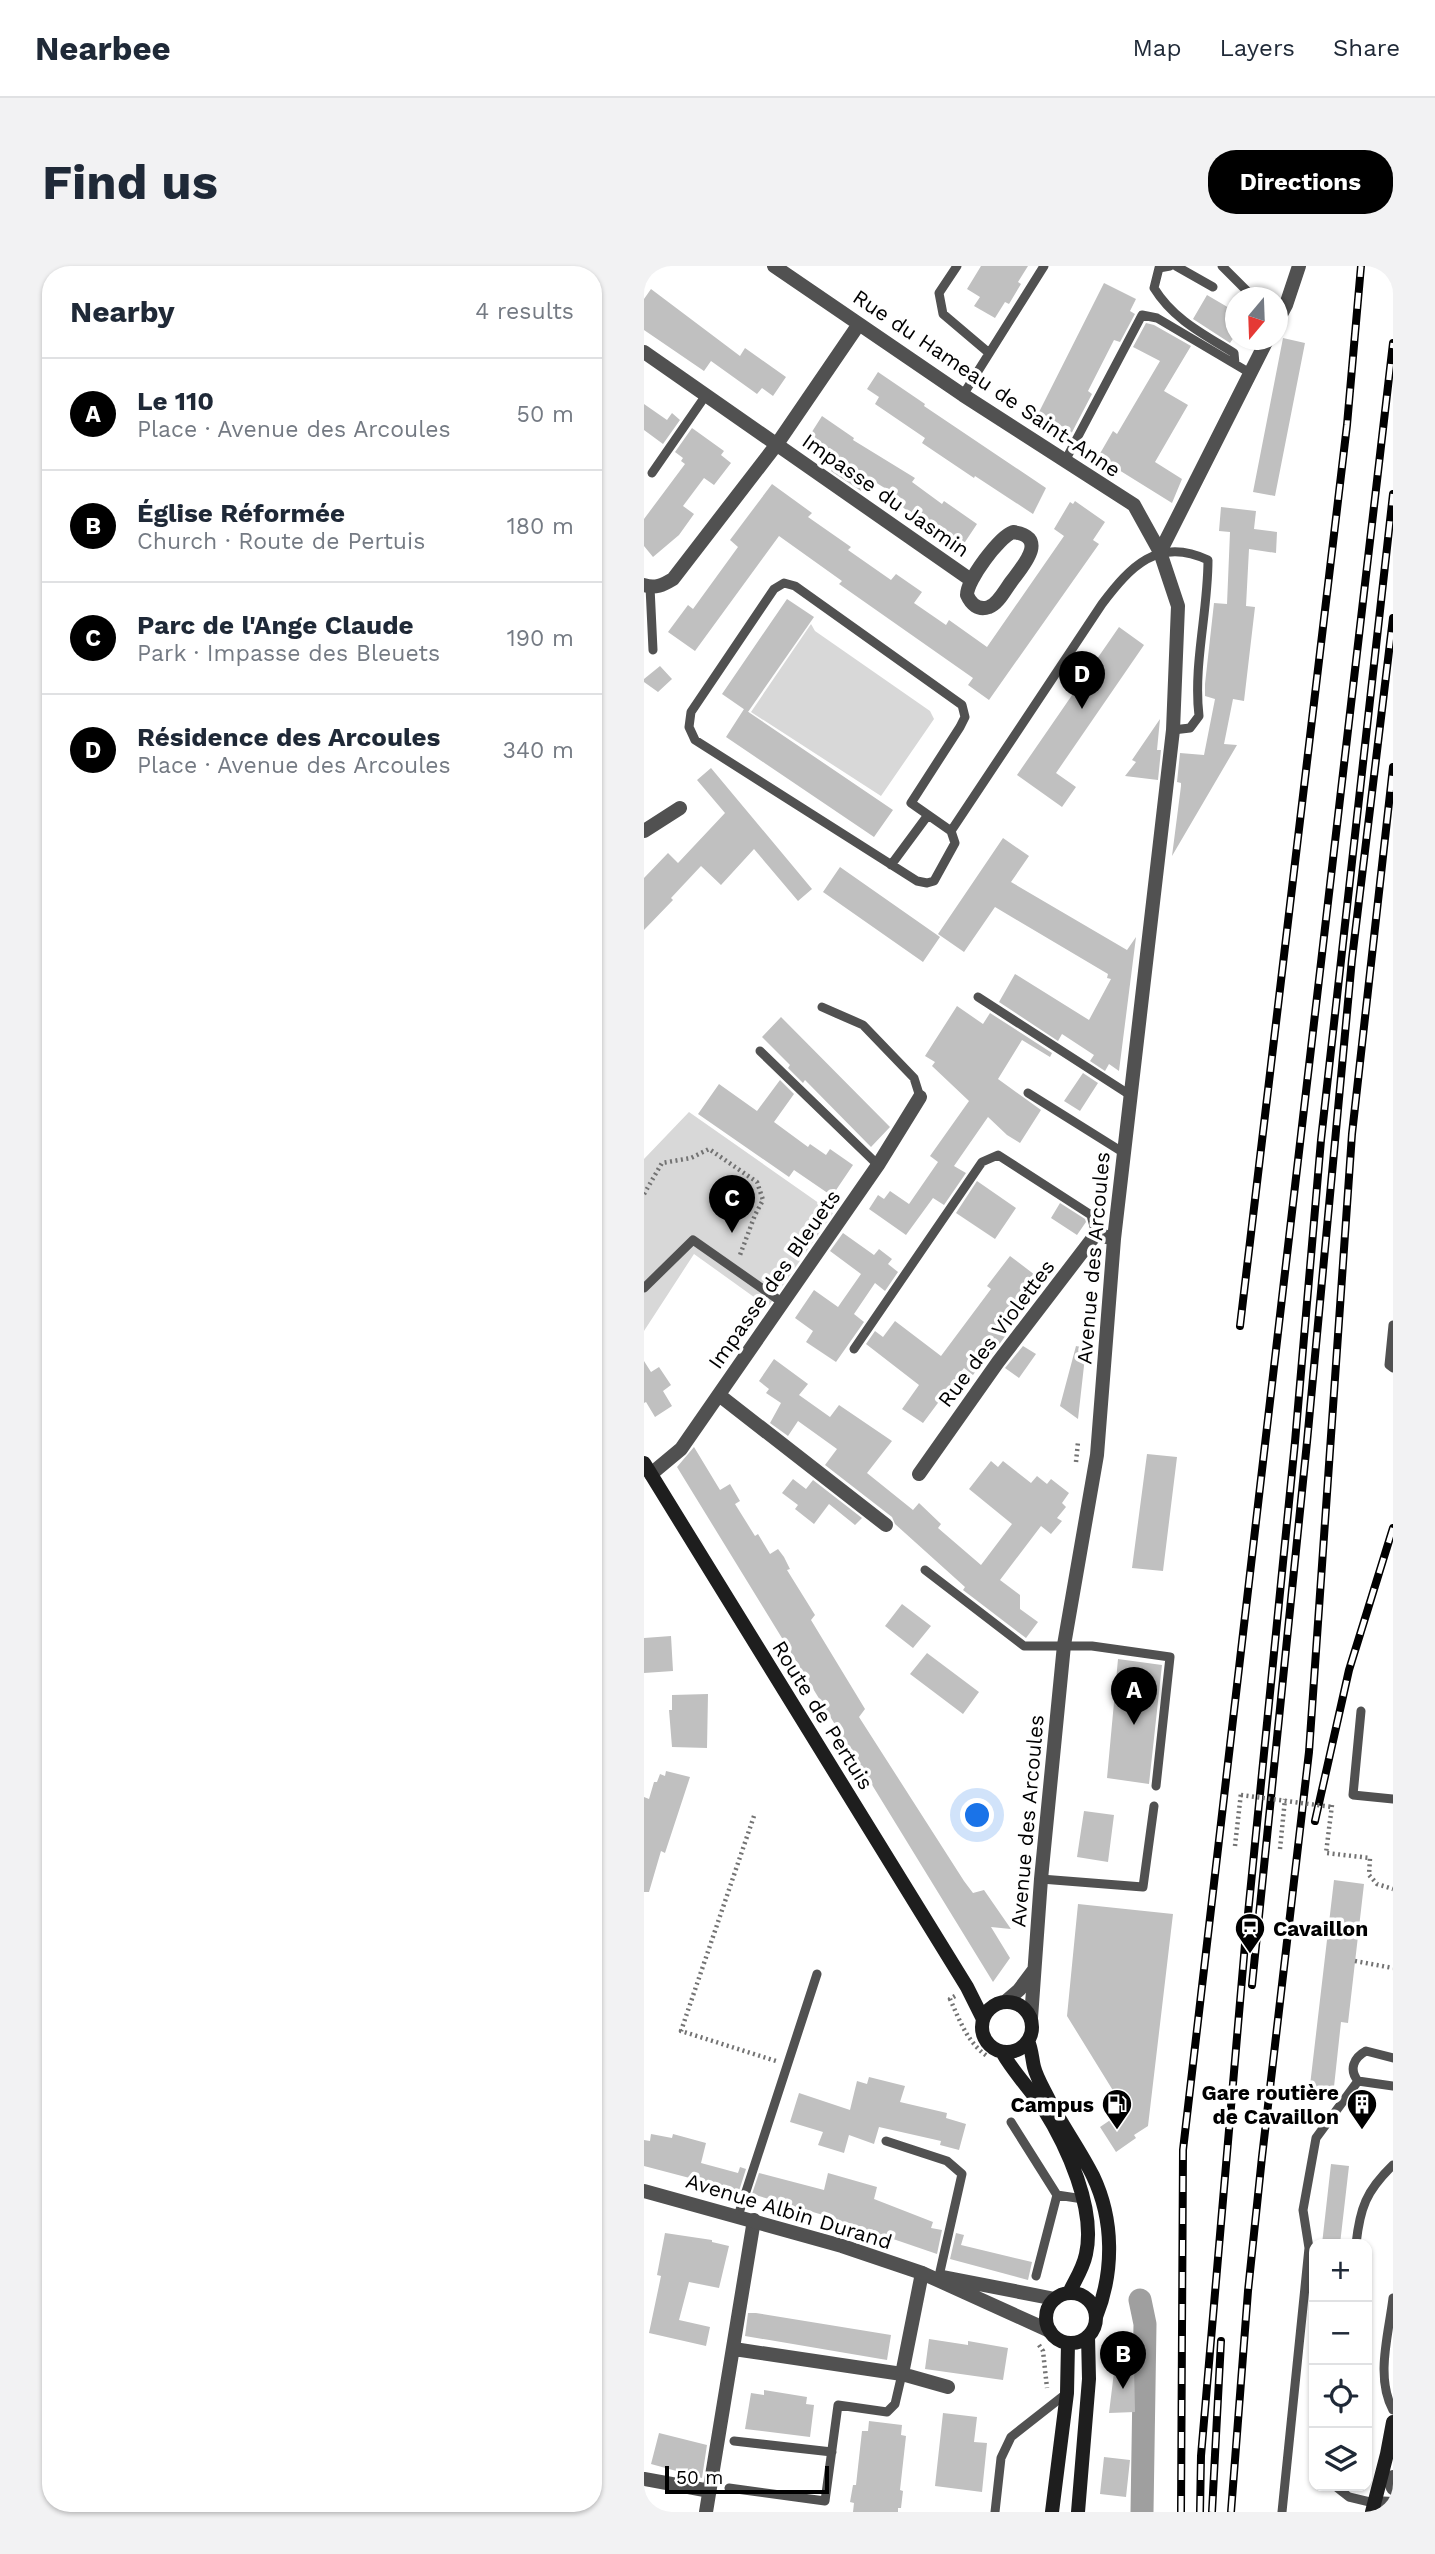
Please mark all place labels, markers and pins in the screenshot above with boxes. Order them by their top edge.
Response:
pin: D [1059,651,1105,709]
pin: C [709,1175,755,1233]
pin: A [1111,1667,1157,1725]
station icon: Cavaillon [1233,1911,1267,1955]
place label: Cavaillon [1273,1916,1368,1941]
place label: Gare routière de Cavaillon [1202,2080,1339,2129]
fuel station icon: Campus [1100,2087,1134,2131]
building icon: Gare routière de Cavaillon [1345,2087,1379,2131]
place label: Campus [1010,2092,1094,2117]
pin: B [1100,2331,1146,2389]

